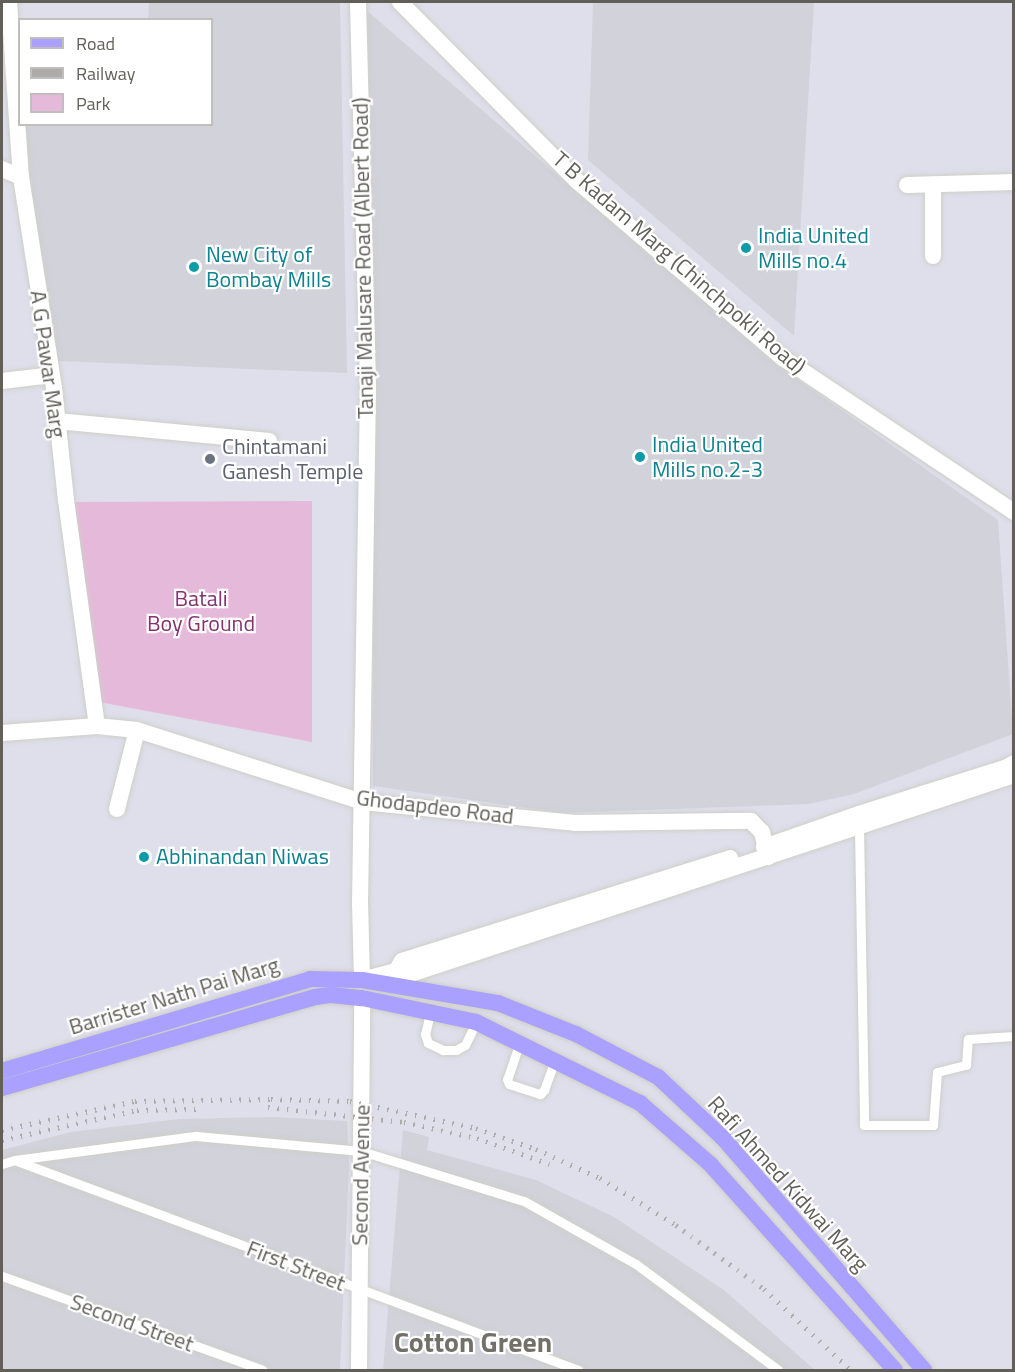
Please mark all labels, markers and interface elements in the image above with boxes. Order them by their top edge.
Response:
legend [18,18,213,126]
text: Road [76,30,115,57]
text: Railway [76,60,135,87]
text: Park [76,90,110,117]
street label: Tanaji Malusare Road (Albert Road) [347,97,379,419]
street label: T B Kadam Marg (Chinchpokli Road) [547,146,811,380]
place label: India United Mills no.4 [758,222,869,274]
place label: New City of Bombay Mills [206,241,331,292]
marker: India United Mills no.4 [739,241,753,255]
marker: New City of Bombay Mills [187,260,201,274]
street label: A G Pawar Marg [25,289,71,439]
place label: India United Mills no.2-3 [652,431,763,482]
place label: Chintamani Ganesh Temple [222,433,363,484]
marker: India United Mills no.2-3 [633,450,647,464]
marker: Chintamani Ganesh Temple [203,452,217,466]
park label: Batali Boy Ground [147,585,255,636]
street label: Ghodapdeo Road [355,784,515,830]
place label: Abhinandan Niwas [156,844,329,870]
marker: Abhinandan Niwas [137,850,151,864]
street label: Barrister Nath Pai Marg [66,951,282,1041]
street label: Rafi Ahmed Kidwai Marg [702,1091,874,1277]
street label: Second Avenue [347,1104,375,1246]
street label: First Street [243,1235,349,1297]
street label: Second Street [67,1289,197,1357]
district label: Cotton Green [394,1325,552,1359]

